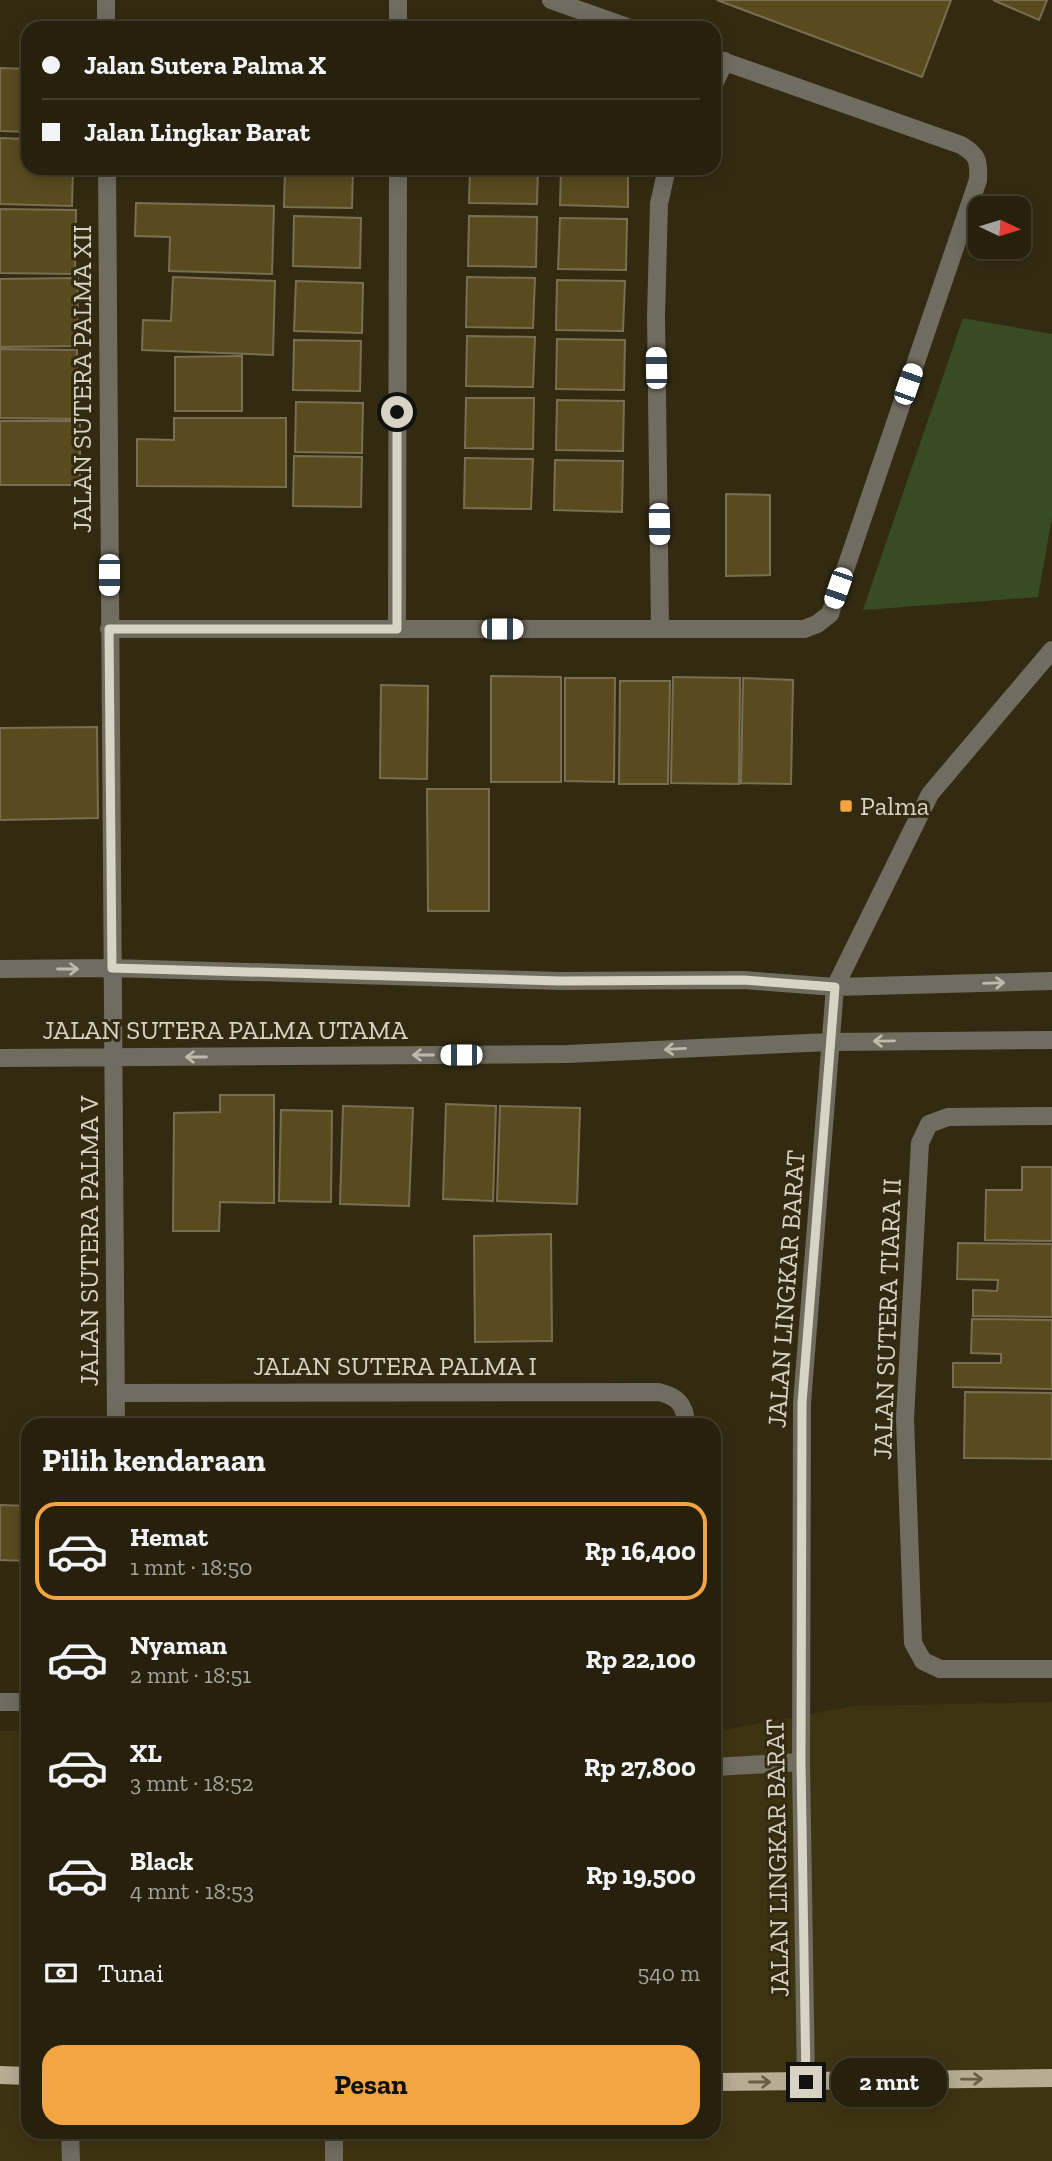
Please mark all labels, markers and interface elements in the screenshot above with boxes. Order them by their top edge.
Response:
text: Jalan Sutera Palma X [84,49,326,81]
text: Jalan Lingkar Barat [84,116,310,148]
north arrow [968,196,1031,259]
map controls [968,196,1031,259]
street label: JALAN SUTERA PALMA XII [66,225,98,533]
car [646,347,667,389]
car [892,361,925,407]
route start [381,396,413,428]
car [649,503,670,545]
car [99,554,120,596]
car [822,565,855,611]
car [482,619,524,640]
place label: Palma [860,790,930,822]
marker: Palma [838,798,854,814]
one-way arrow [56,962,79,976]
one-way arrow [982,976,1005,990]
street label: JALAN SUTERA PALMA UTAMA [42,1014,409,1046]
one-way arrow [872,1035,895,1048]
one-way arrow [664,1043,687,1056]
car [441,1045,483,1066]
one-way arrow [412,1048,435,1062]
one-way arrow [184,1050,207,1063]
street label: JALAN SUTERA PALMA V [73,1095,105,1387]
street label: JALAN LINGKAR BARAT [760,1149,812,1429]
street label: JALAN SUTERA TIARA II [866,1178,908,1460]
street label: JALAN SUTERA PALMA I [253,1350,537,1382]
text: Pilih kendaraan [42,1441,266,1479]
icon: car [46,1520,109,1583]
text: Hemat [130,1521,208,1553]
text: Rp 16,400 [585,1535,696,1567]
text: 1 mnt · 18:50 [130,1553,253,1581]
icon: car [46,1628,109,1691]
text: Nyaman [130,1629,227,1661]
text: Rp 22,100 [586,1643,696,1675]
text: 2 mnt · 18:51 [130,1661,251,1689]
street label: JALAN LINGKAR BARAT [759,1719,795,1997]
icon: car [46,1736,109,1799]
text: XL [130,1737,162,1769]
text: Rp 27,800 [584,1751,696,1783]
text: 3 mnt · 18:52 [130,1769,254,1797]
icon: car [46,1844,109,1907]
text: Black [130,1845,193,1877]
text: Rp 19,500 [586,1859,696,1891]
text: 4 mnt · 18:53 [130,1877,254,1905]
icon: cash [42,1954,80,1992]
text: Tunai [98,1957,163,1989]
text: 540 m [638,1959,700,1987]
button: Pesan [42,2045,700,2125]
callout: 2 mnt [830,2058,946,2106]
route end [790,2066,822,2098]
text: 2 mnt [859,2068,919,2096]
one-way arrow [961,2073,984,2086]
one-way arrow [748,2075,771,2089]

